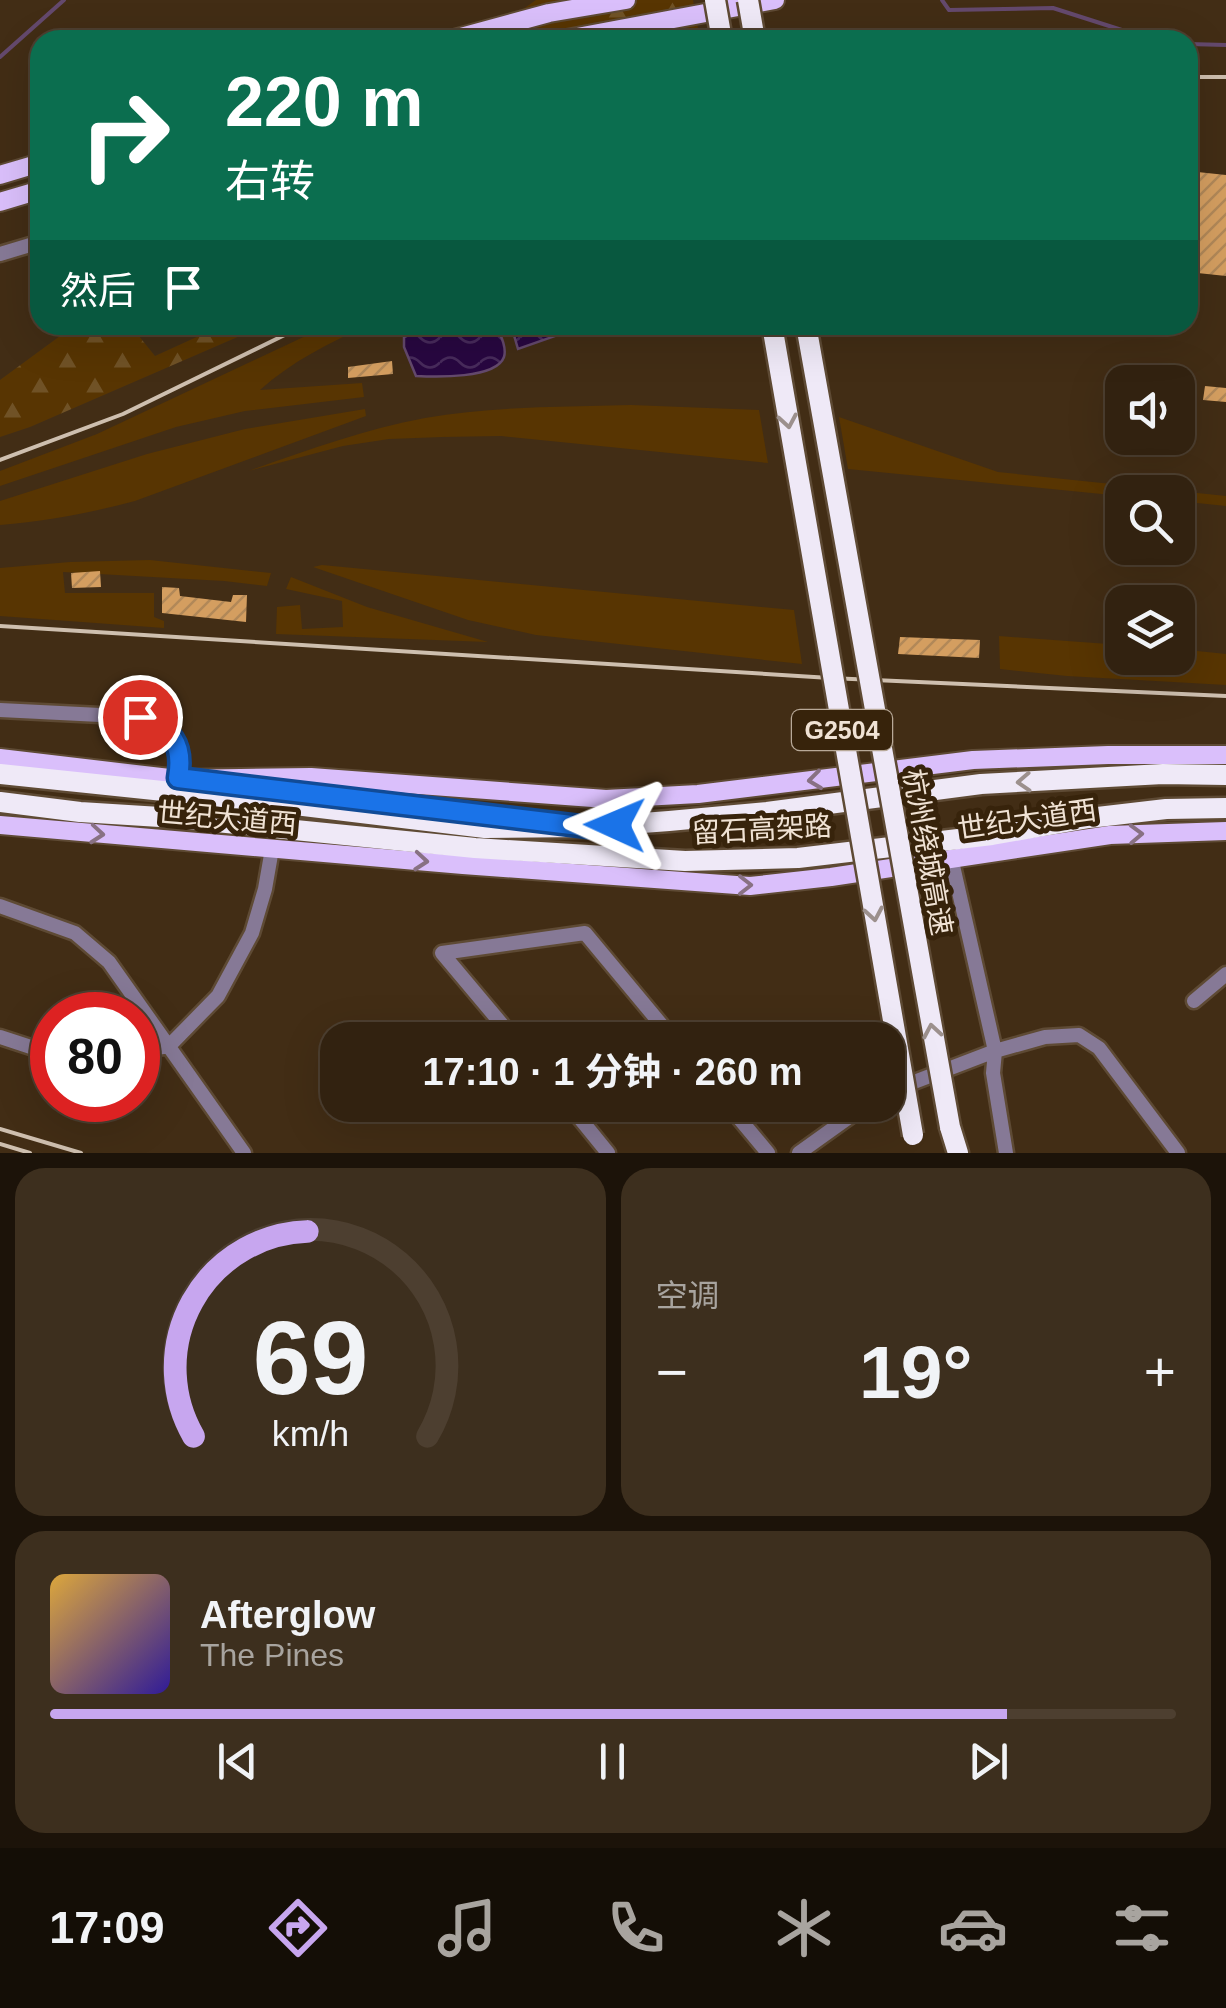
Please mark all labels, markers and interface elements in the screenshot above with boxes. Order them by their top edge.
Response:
text: 220 m [225,63,423,141]
icon: right [60,70,190,200]
text: 右转 [225,156,315,207]
icon: arrive [156,260,211,315]
text: 然后 [60,270,136,312]
map controls [1105,365,1195,675]
button: sound [1105,365,1195,455]
one-way arrow [777,413,798,429]
button: search [1105,475,1195,565]
button: layers [1105,585,1195,675]
pin [98,675,183,760]
icon: arrive [113,690,168,745]
road number: G2504 [792,710,892,750]
street label: 杭州绕城高速 [898,767,957,938]
one-way arrow [807,769,823,790]
one-way arrow [1015,771,1031,792]
position arrow [563,773,667,877]
street label: 世纪大道西 [956,794,1099,845]
street label: 世纪大道西 [156,797,298,840]
street label: 留石高架路 [691,810,833,849]
one-way arrow [89,823,105,844]
one-way arrow [1129,824,1145,845]
one-way arrow [413,850,429,872]
one-way arrow [738,874,753,896]
one-way arrow [863,905,884,922]
speed limit sign: 80 [30,992,160,1122]
one-way arrow [923,1023,944,1040]
text: 17:10 · 1 分钟 · 260 m [422,1051,803,1093]
text: 空调 [656,1278,720,1314]
text: 69 [252,1300,368,1416]
text: 19° [859,1330,972,1414]
text: − [656,1341,688,1403]
text: + [1144,1341,1176,1403]
text: km/h [272,1414,349,1454]
text: Afterglow [200,1594,375,1636]
text: The Pines [200,1637,344,1673]
icon: previous [210,1734,265,1789]
icon: pause [585,1734,640,1789]
icon: next [961,1734,1016,1789]
icon: directions [263,1893,333,1963]
icon: music [432,1893,502,1963]
icon: phone [601,1893,671,1963]
icon: climate [769,1893,839,1963]
icon: car [938,1893,1008,1963]
icon: filters [1107,1893,1177,1963]
text: 17:09 [49,1902,164,1953]

